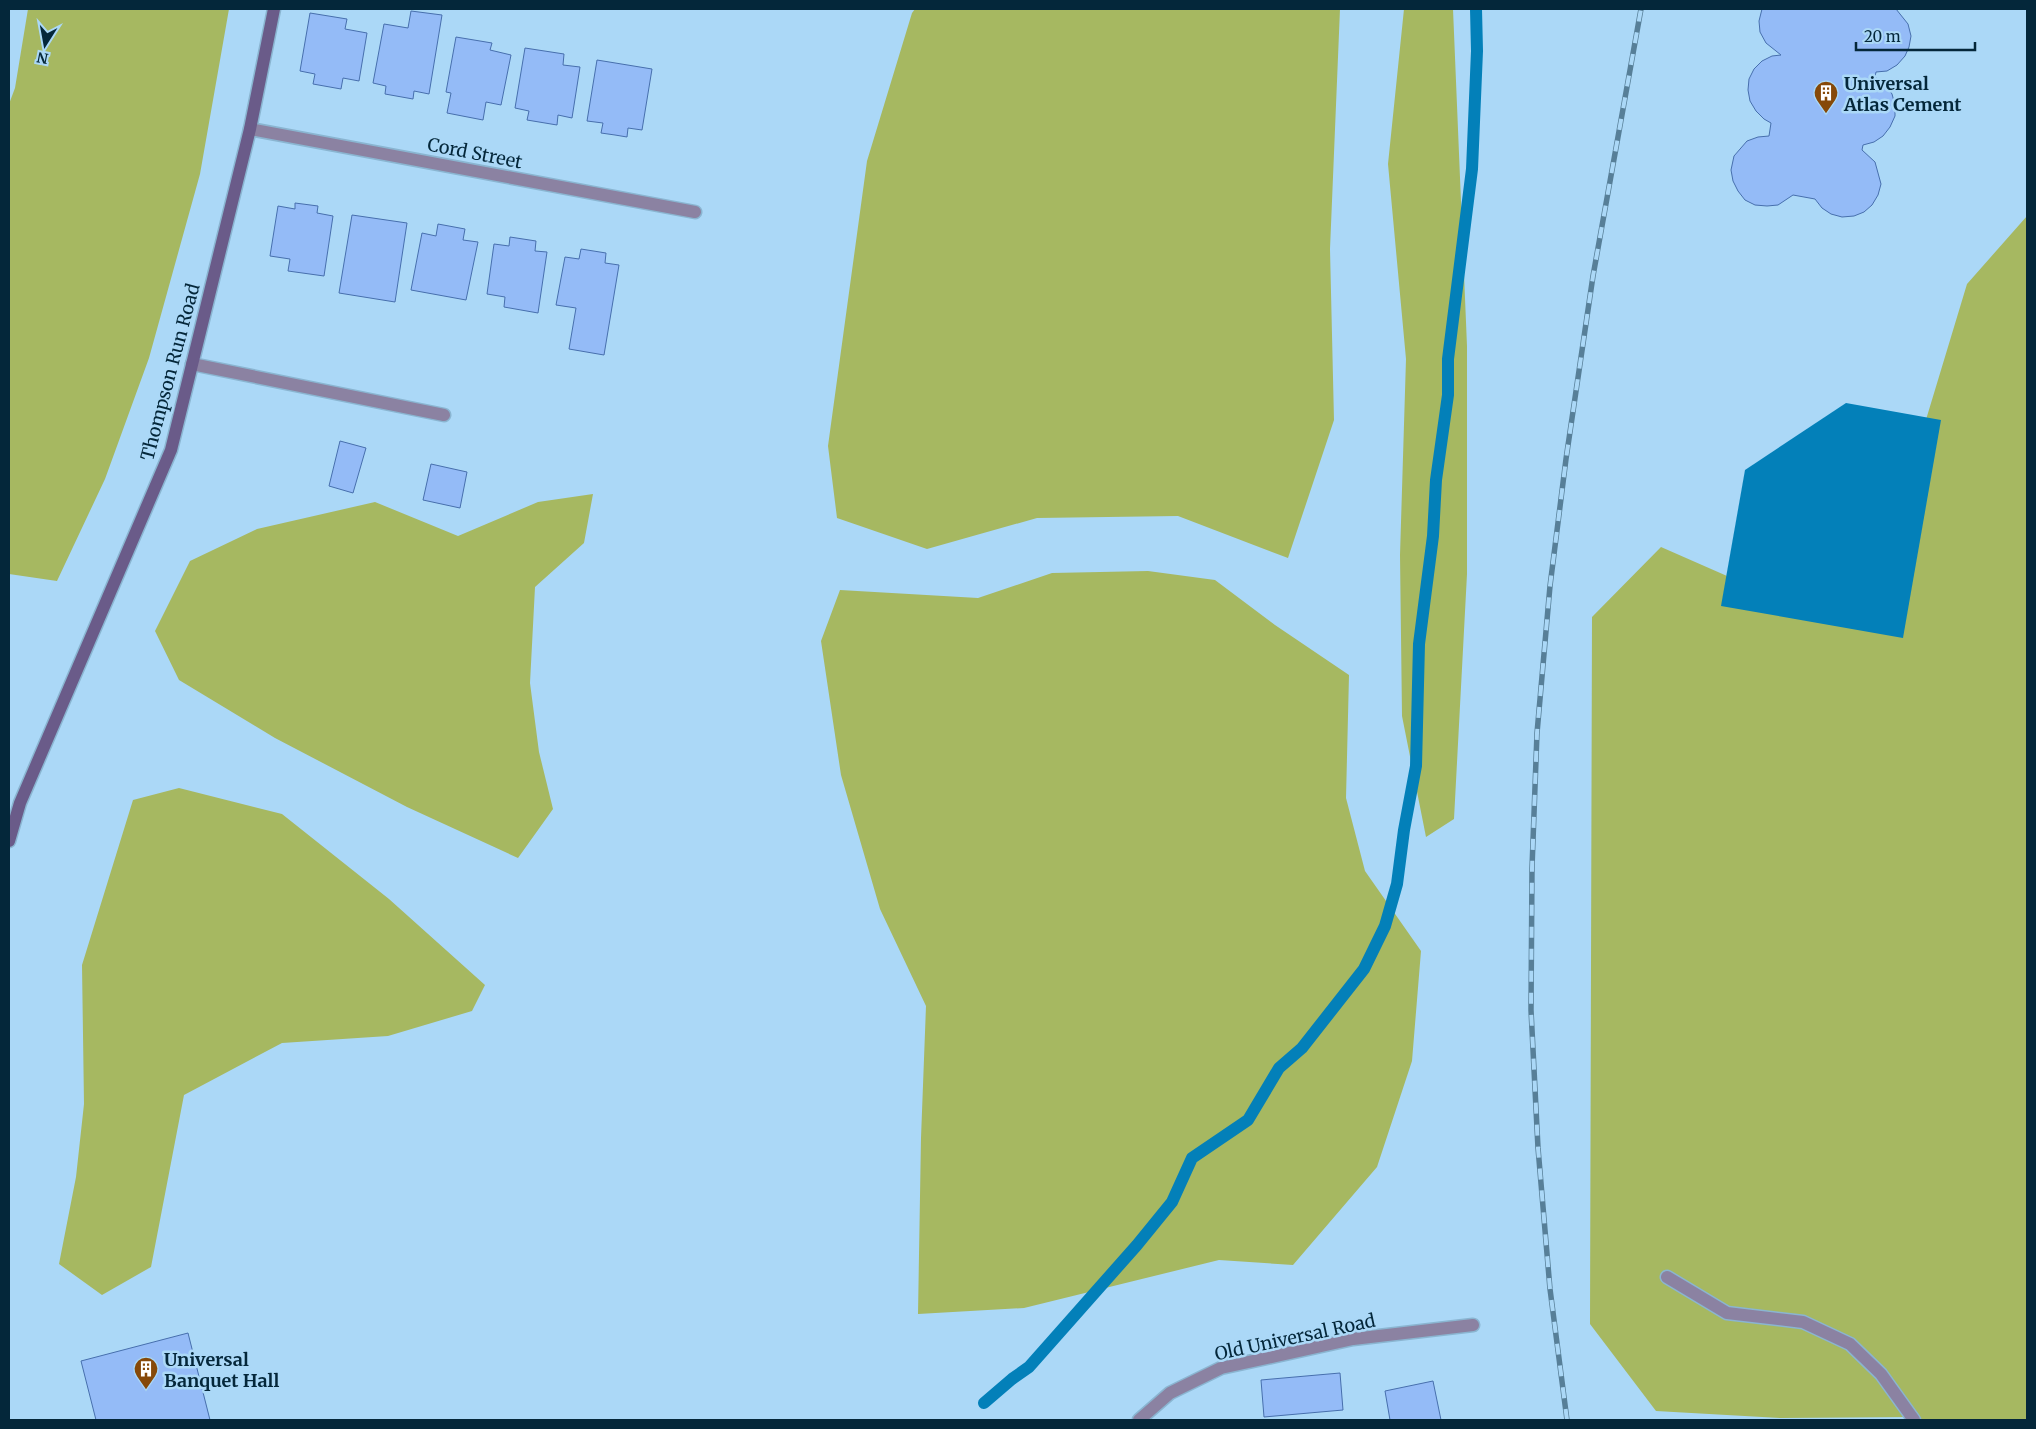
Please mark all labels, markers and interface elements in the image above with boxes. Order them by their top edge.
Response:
north arrow [20,20,70,70]
scale bar [1856,20,1975,52]
text: 20 m [1864,27,1901,46]
text: N [35,48,50,68]
place label: Universal Atlas Cement [1843,72,1962,116]
building icon: Universal Atlas Cement [1813,80,1839,114]
street label: Cord Street [426,133,524,173]
street label: Thompson Run Road [135,281,205,463]
street label: Old Universal Road [1213,1309,1378,1365]
place label: Universal Banquet Hall [164,1348,279,1392]
building icon: Universal Banquet Hall [133,1356,159,1390]

